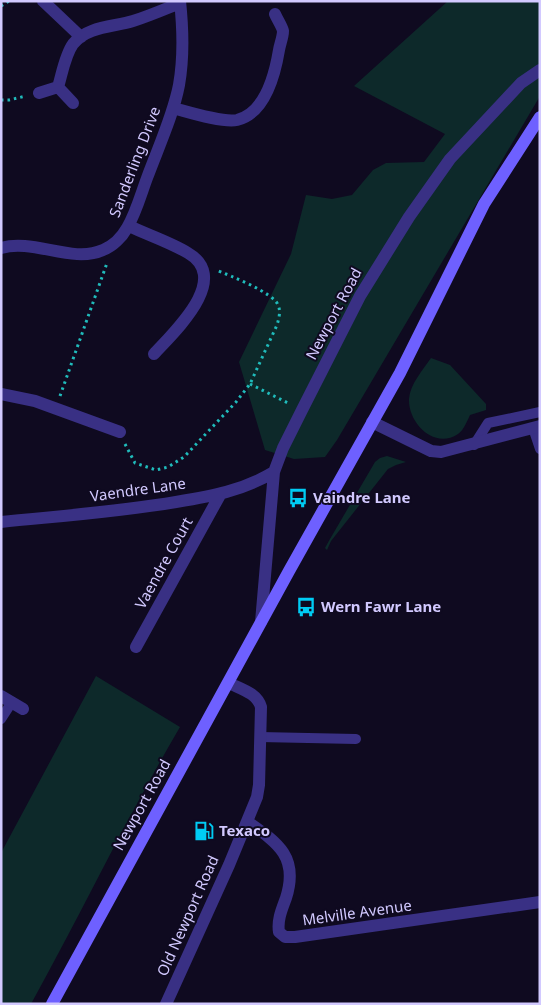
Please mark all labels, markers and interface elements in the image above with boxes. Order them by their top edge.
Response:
street label: Sanderling Drive [104,103,164,220]
street label: Newport Road [301,264,366,363]
street label: Vaendre Lane [89,472,187,506]
bus stop icon: Vaindre Lane [287,487,309,509]
place label: Vaindre Lane [313,487,411,507]
street label: Vaendre Court [130,513,197,612]
bus stop icon: Wern Fawr Lane [295,596,317,618]
place label: Wern Fawr Lane [321,596,441,616]
street label: Newport Road [108,755,174,854]
fuel station icon: Texaco [193,820,215,842]
place label: Texaco [219,820,270,840]
street label: Old Newport Road [152,852,223,979]
street label: Melville Avenue [301,894,413,930]

